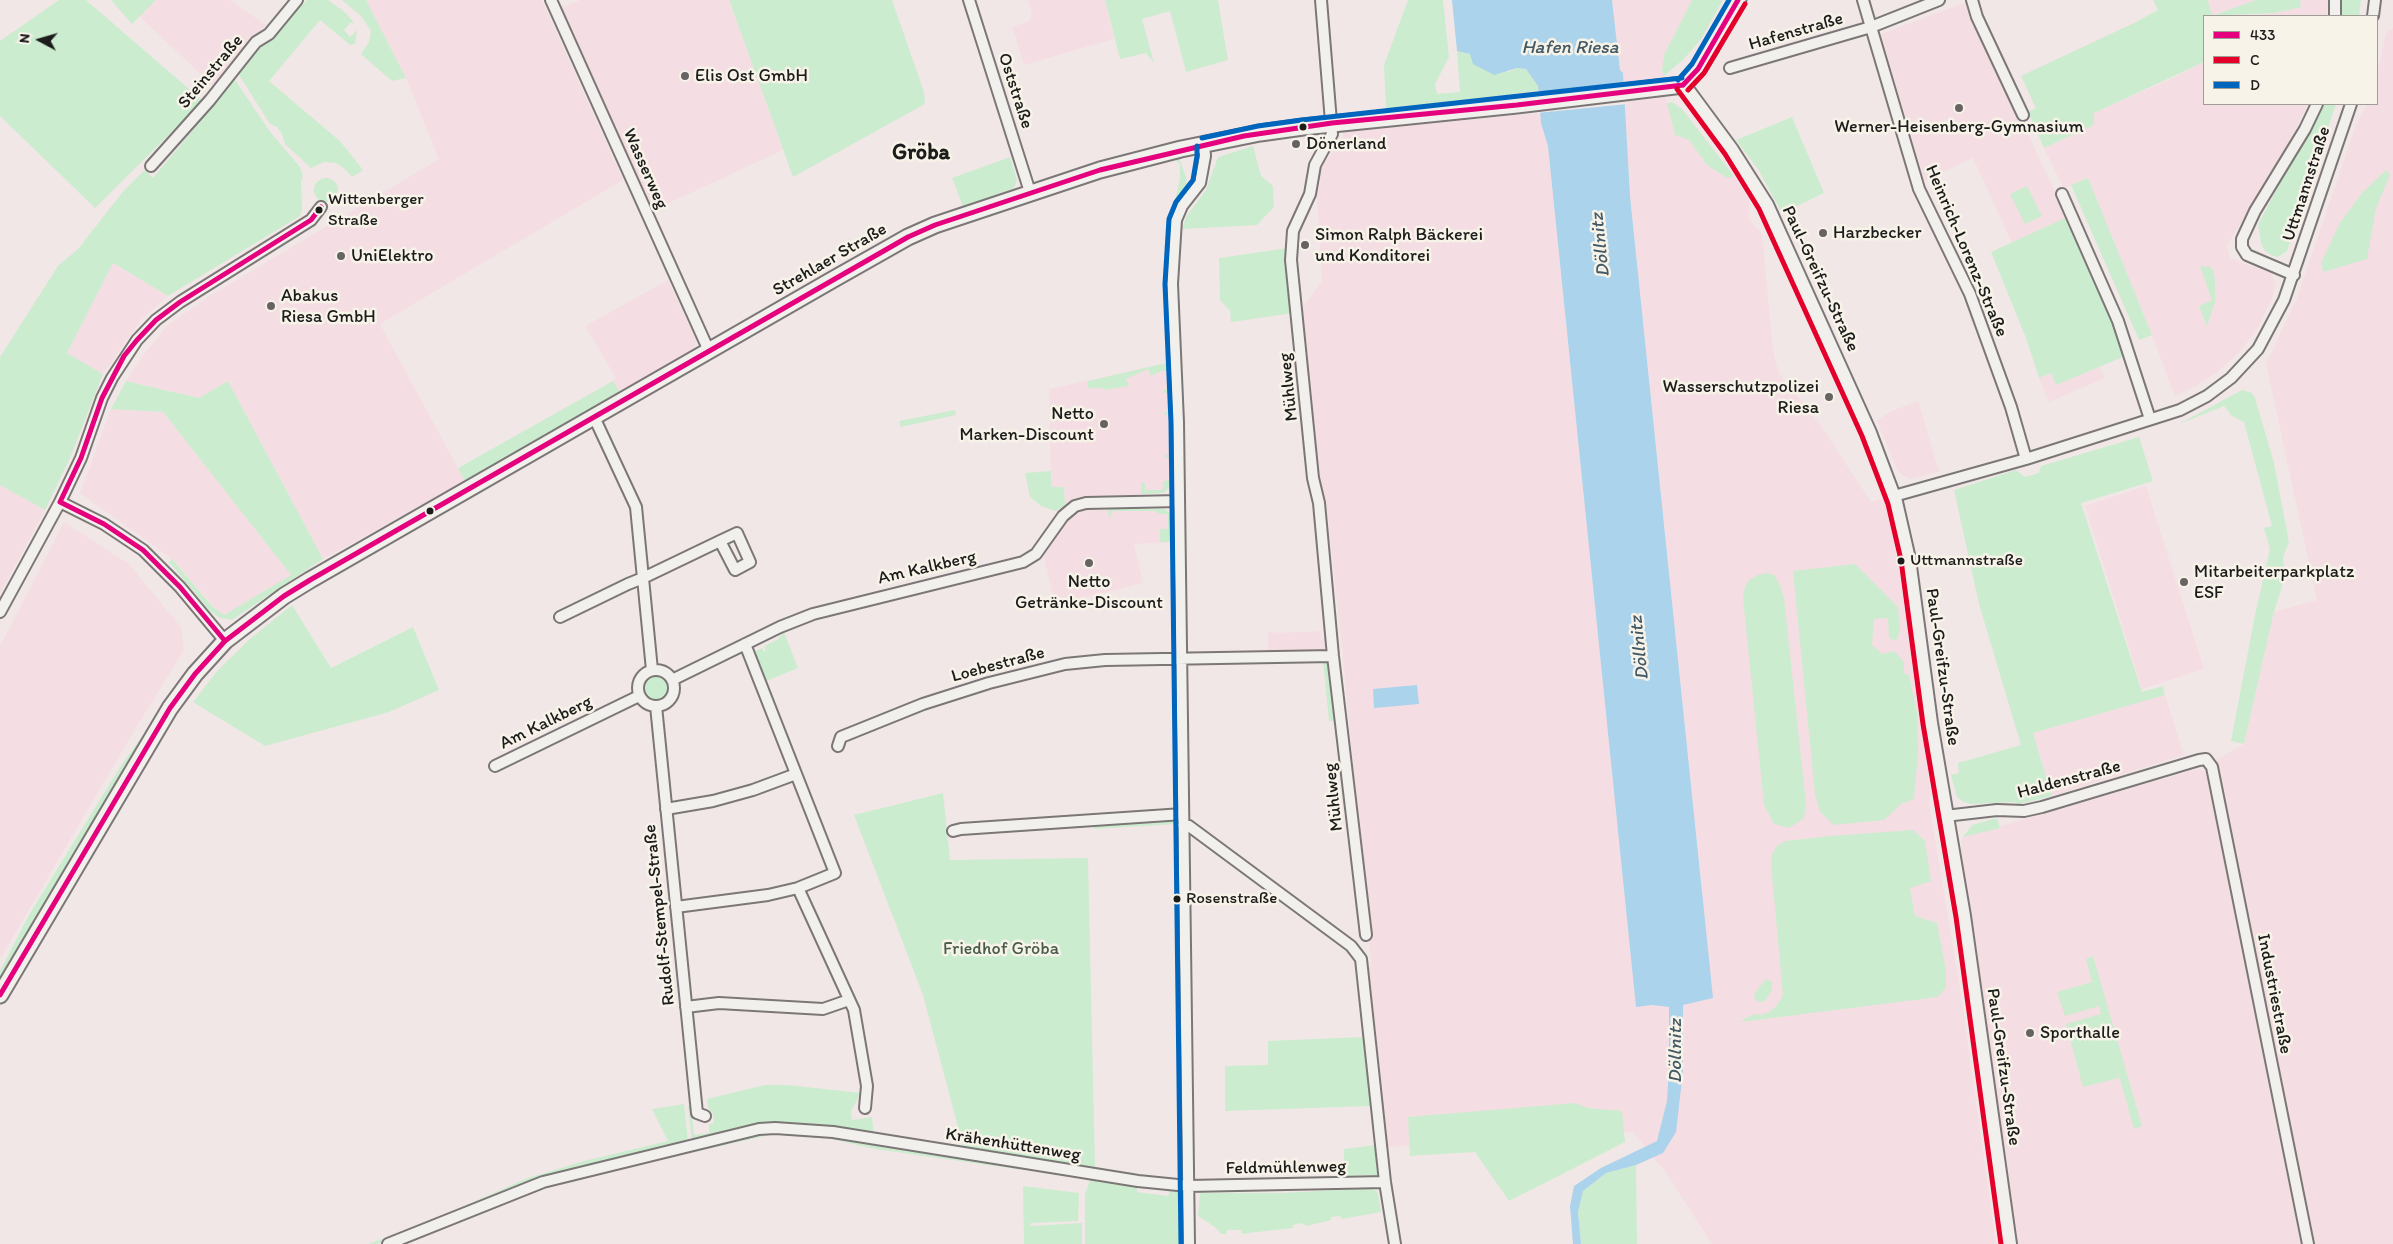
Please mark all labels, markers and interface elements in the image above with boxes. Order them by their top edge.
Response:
street label: Hafenstraße [1746,8,1846,56]
north arrow [15,15,65,65]
legend [2203,15,2378,105]
text: 433 [2250,26,2275,44]
street label: Steinstraße [174,30,248,114]
text: N [16,33,34,44]
water label: Hafen Riesa [1521,37,1619,59]
street label: Oststraße [993,50,1037,132]
text: C [2250,51,2260,69]
place label: Elis Ost GmbH [695,65,808,87]
marker: Elis Ost GmbH [679,70,691,82]
text: D [2250,76,2260,94]
marker: Werner-Heisenberg-Gymnasium [1953,102,1965,114]
place label: Werner-Heisenberg-Gymnasium [1834,116,2084,138]
unlabelled marker [1298,122,1308,132]
street label: Uttmannstraße [2278,124,2336,244]
street label: Wasserweg [618,125,672,213]
place label: Dönerland [1306,133,1386,155]
marker: Dönerland [1290,138,1302,150]
district label: Gröba [892,140,950,166]
street label: Heinrich-Lorenz-Straße [1920,162,2012,340]
place label: Wittenberger Straße [328,190,424,230]
street label: Paul-Greifzu-Straße [1777,202,1863,356]
marker: Wittenberger Straße [314,205,324,215]
water label: Döllnitz [1586,212,1616,278]
street label: Strehlaer Straße [769,219,891,301]
place label: Harzbecker [1833,222,1922,244]
place label: Simon Ralph Bäckerei und Konditorei [1315,224,1483,266]
marker: Harzbecker [1817,227,1829,239]
marker: Simon Ralph Bäckerei und Konditorei [1299,239,1311,251]
place label: UniElektro [351,245,433,267]
marker: UniElektro [335,250,347,262]
place label: Abakus Riesa GmbH [281,285,376,328]
marker: Abakus Riesa GmbH [265,300,277,312]
street label: Mühlweg [1275,352,1303,422]
place label: Wasserschutzpolizei Riesa [1663,376,1819,418]
marker: Wasserschutzpolizei Riesa [1823,391,1835,403]
place label: Netto Marken-Discount [959,403,1094,446]
marker: Netto Marken-Discount [1098,418,1110,430]
unlabelled marker [425,506,435,516]
street label: Am Kalkberg [876,546,978,590]
place label: Uttmannstraße [1910,551,2023,571]
marker: Uttmannstraße [1896,556,1906,566]
marker: Netto Getränke-Discount [1083,557,1095,569]
place label: Mitarbeiterparkplatz ESF [2194,561,2354,604]
place label: Netto Getränke-Discount [1015,571,1163,614]
marker: Mitarbeiterparkplatz ESF [2178,576,2190,588]
street label: Paul-Greifzu-Straße [1920,587,1964,747]
water label: Döllnitz [1625,615,1655,681]
street label: Loebestraße [949,642,1047,688]
street label: Am Kalkberg [496,691,596,755]
street label: Haldenstraße [2015,756,2123,804]
street label: Mühlweg [1320,762,1348,832]
street label: Rudolf-Stempel-Straße [640,823,680,1007]
place label: Rosenstraße [1186,889,1277,909]
marker: Rosenstraße [1172,894,1182,904]
street label: Industriestraße [2252,932,2296,1056]
park label: Friedhof Gröba [943,938,1059,960]
street label: Paul-Greifzu-Straße [1981,987,2025,1147]
water label: Döllnitz [1665,1019,1687,1083]
place label: Sporthalle [2040,1022,2120,1044]
marker: Sporthalle [2024,1027,2036,1039]
street label: Krähenhüttenweg [944,1124,1082,1166]
street label: Feldmühlenweg [1226,1156,1346,1180]

